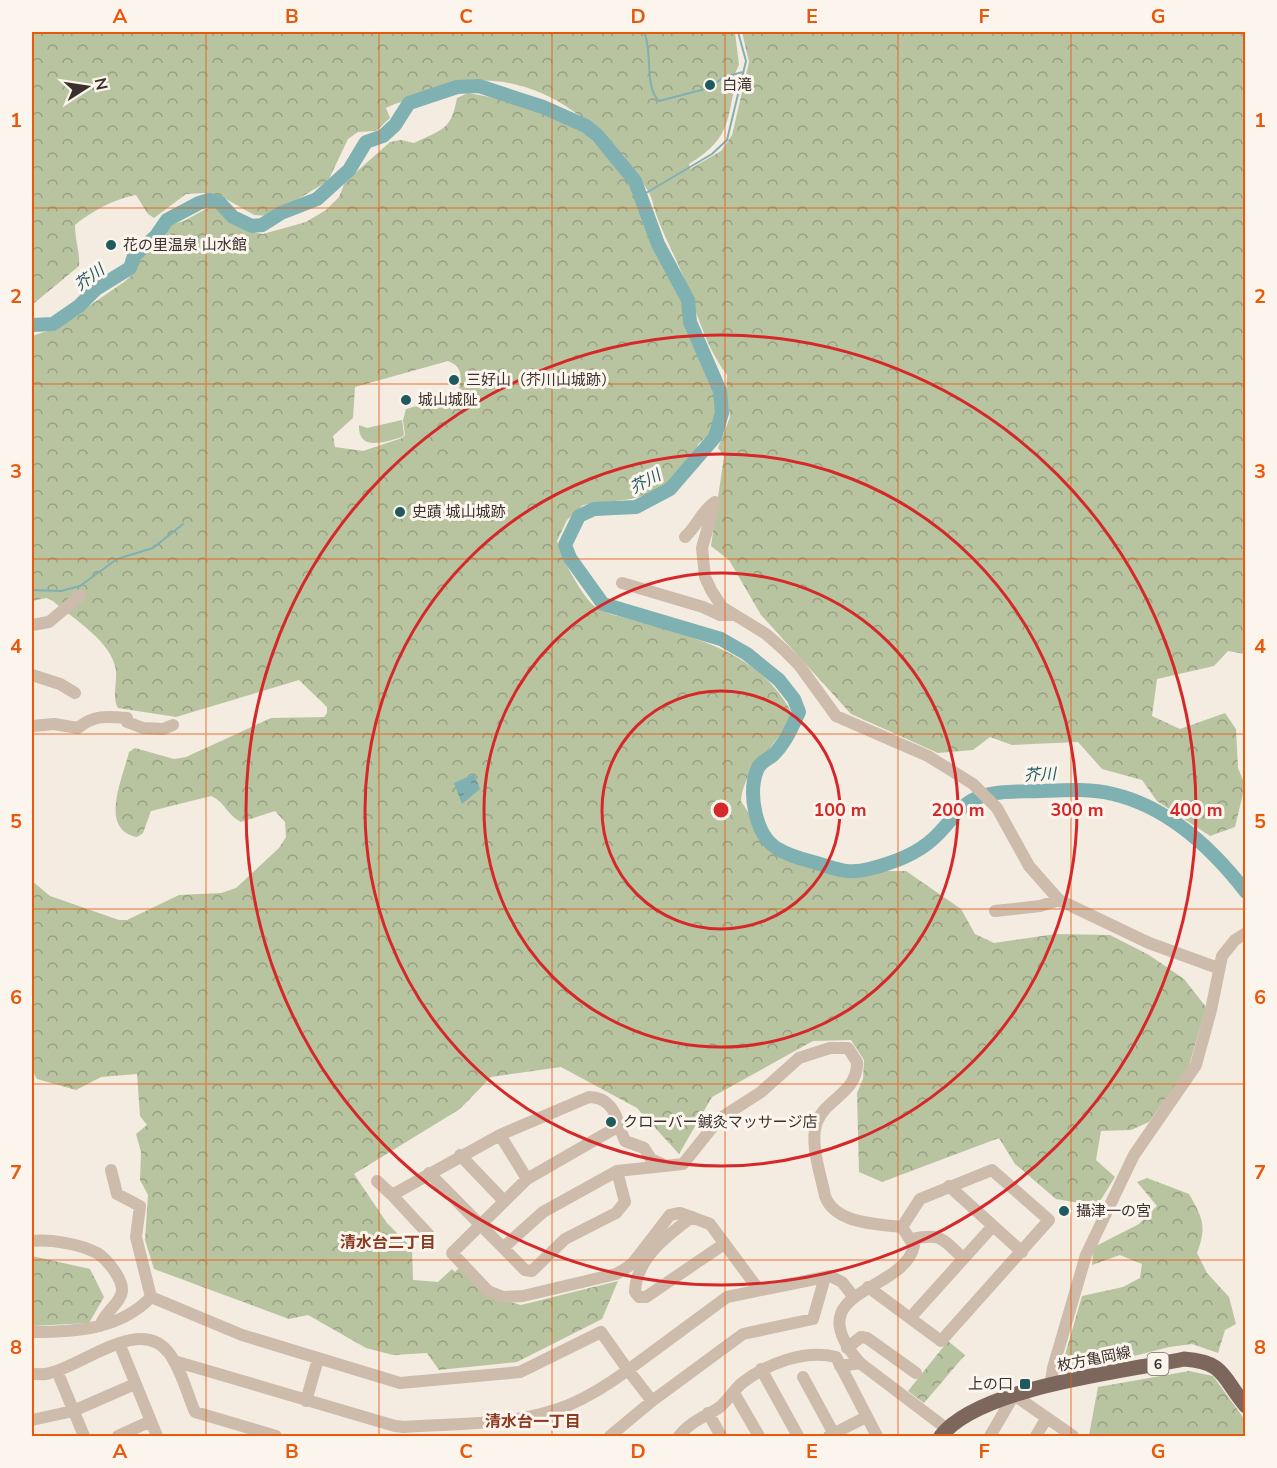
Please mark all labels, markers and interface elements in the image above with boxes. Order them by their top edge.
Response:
text: A [113,3,128,30]
text: B [285,3,299,30]
text: C [459,3,473,30]
text: D [630,3,646,30]
text: E [806,3,818,30]
text: F [978,3,990,30]
text: G [1151,3,1165,30]
north arrow [57,57,117,117]
place label: 白滝 [722,75,752,95]
text: N [89,76,113,92]
marker: 白滝 [703,78,717,92]
text: 1 [10,107,22,134]
text: 1 [1254,107,1266,134]
place label: 花の里温泉 山水館 [123,235,247,255]
marker: 花の里温泉 山水館 [104,238,118,252]
water label: 芥川 [70,258,111,296]
text: 2 [10,283,22,310]
text: 2 [1254,283,1266,310]
place label: 三好山（芥川山城跡） [466,370,616,390]
marker: 三好山（芥川山城跡） [447,373,461,387]
place label: 城山城阯 [418,390,478,410]
marker: 城山城阯 [399,393,413,407]
text: 3 [10,458,22,485]
text: 3 [1254,458,1266,485]
water label: 芥川 [626,464,667,499]
place label: 史蹟 城山城跡 [412,502,506,522]
marker: 史蹟 城山城跡 [393,505,407,519]
text: 4 [10,633,22,660]
text: 4 [1254,633,1266,660]
water label: 芥川 [1023,763,1059,787]
text: 100 m [813,798,867,822]
text: 200 m [931,798,985,822]
text: 300 m [1050,798,1104,822]
text: 400 m [1169,798,1223,822]
centre of rings [711,800,731,820]
text: 5 [10,808,22,835]
text: 5 [1254,808,1266,835]
text: 6 [10,984,22,1011]
text: 6 [1254,984,1266,1011]
place label: クローバー鍼灸マッサージ店 [623,1112,818,1132]
marker: クローバー鍼灸マッサージ店 [604,1115,618,1129]
text: 7 [10,1159,22,1186]
text: 7 [1254,1159,1266,1186]
place label: 攝津一の宮 [1076,1201,1151,1221]
marker: 攝津一の宮 [1057,1204,1071,1218]
district label: 清水台二丁目 [340,1232,436,1254]
text: 8 [10,1334,22,1361]
text: 8 [1254,1334,1266,1361]
street label: 枚方亀岡線 [1055,1342,1133,1376]
road number: 6 [1148,1353,1168,1375]
place label: 上の口 [968,1374,1013,1394]
marker: 上の口 [1018,1377,1032,1391]
district label: 清水台一丁目 [485,1411,581,1433]
text: A [113,1438,128,1465]
text: B [285,1438,299,1465]
text: C [459,1438,473,1465]
text: D [630,1438,646,1465]
text: E [806,1438,818,1465]
text: F [978,1438,990,1465]
text: G [1151,1438,1165,1465]

